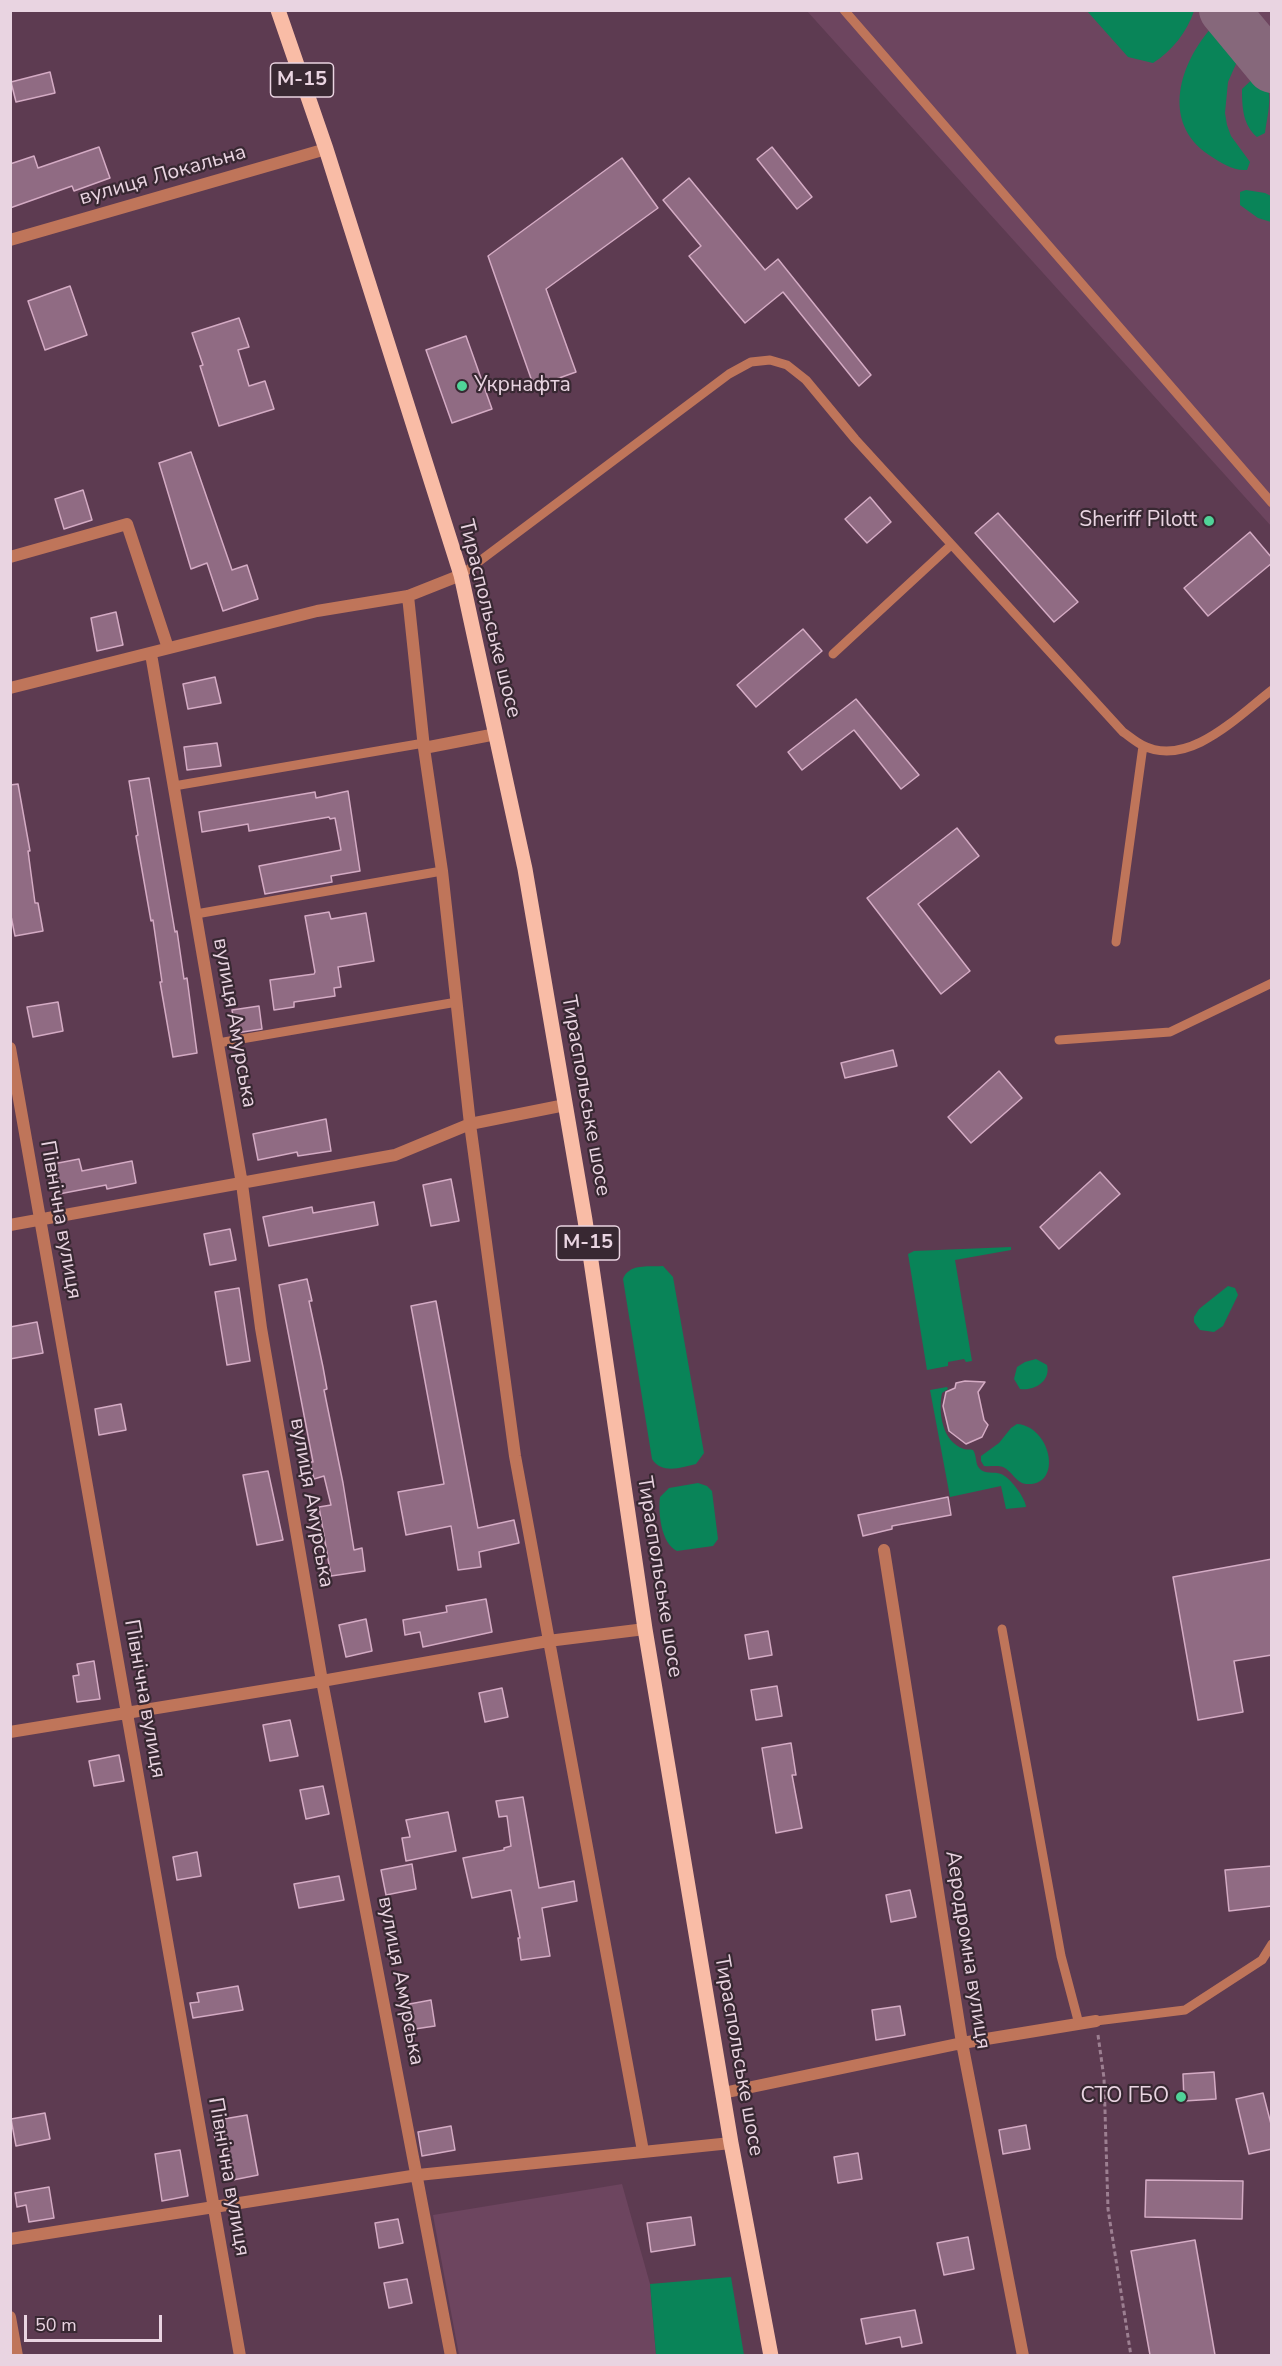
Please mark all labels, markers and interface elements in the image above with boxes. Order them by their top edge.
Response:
road number: М-15 [270,63,334,97]
street label: вулиця Локальна [77,140,249,212]
place label: Укрнафта [474,373,571,399]
marker: Укрнафта [455,379,469,393]
place label: Sheriff Pilott [1079,508,1197,534]
marker: Sheriff Pilott [1202,514,1216,528]
street label: Тираспольське шосе [452,517,526,721]
street label: вулиця Амурська [207,936,261,1110]
street label: Тираспольське шосе [555,994,615,1198]
street label: Північна вулиця [34,1139,86,1301]
road number: М-15 [556,1226,620,1260]
street label: вулиця Амурська [284,1416,338,1590]
street label: Тираспольське шосе [631,1475,687,1679]
street label: Північна вулиця [118,1618,170,1780]
street label: Аеродромна вулиця [939,1849,995,2051]
street label: вулиця Амурська [371,1894,429,2068]
street label: Тираспольське шосе [708,1954,768,2158]
place label: СТО ГБО [1080,2084,1169,2110]
marker: СТО ГБО [1174,2090,1188,2104]
street label: Північна вулиця [202,2096,254,2258]
scale bar [27,2303,165,2341]
text: 50 m [35,2313,77,2337]

